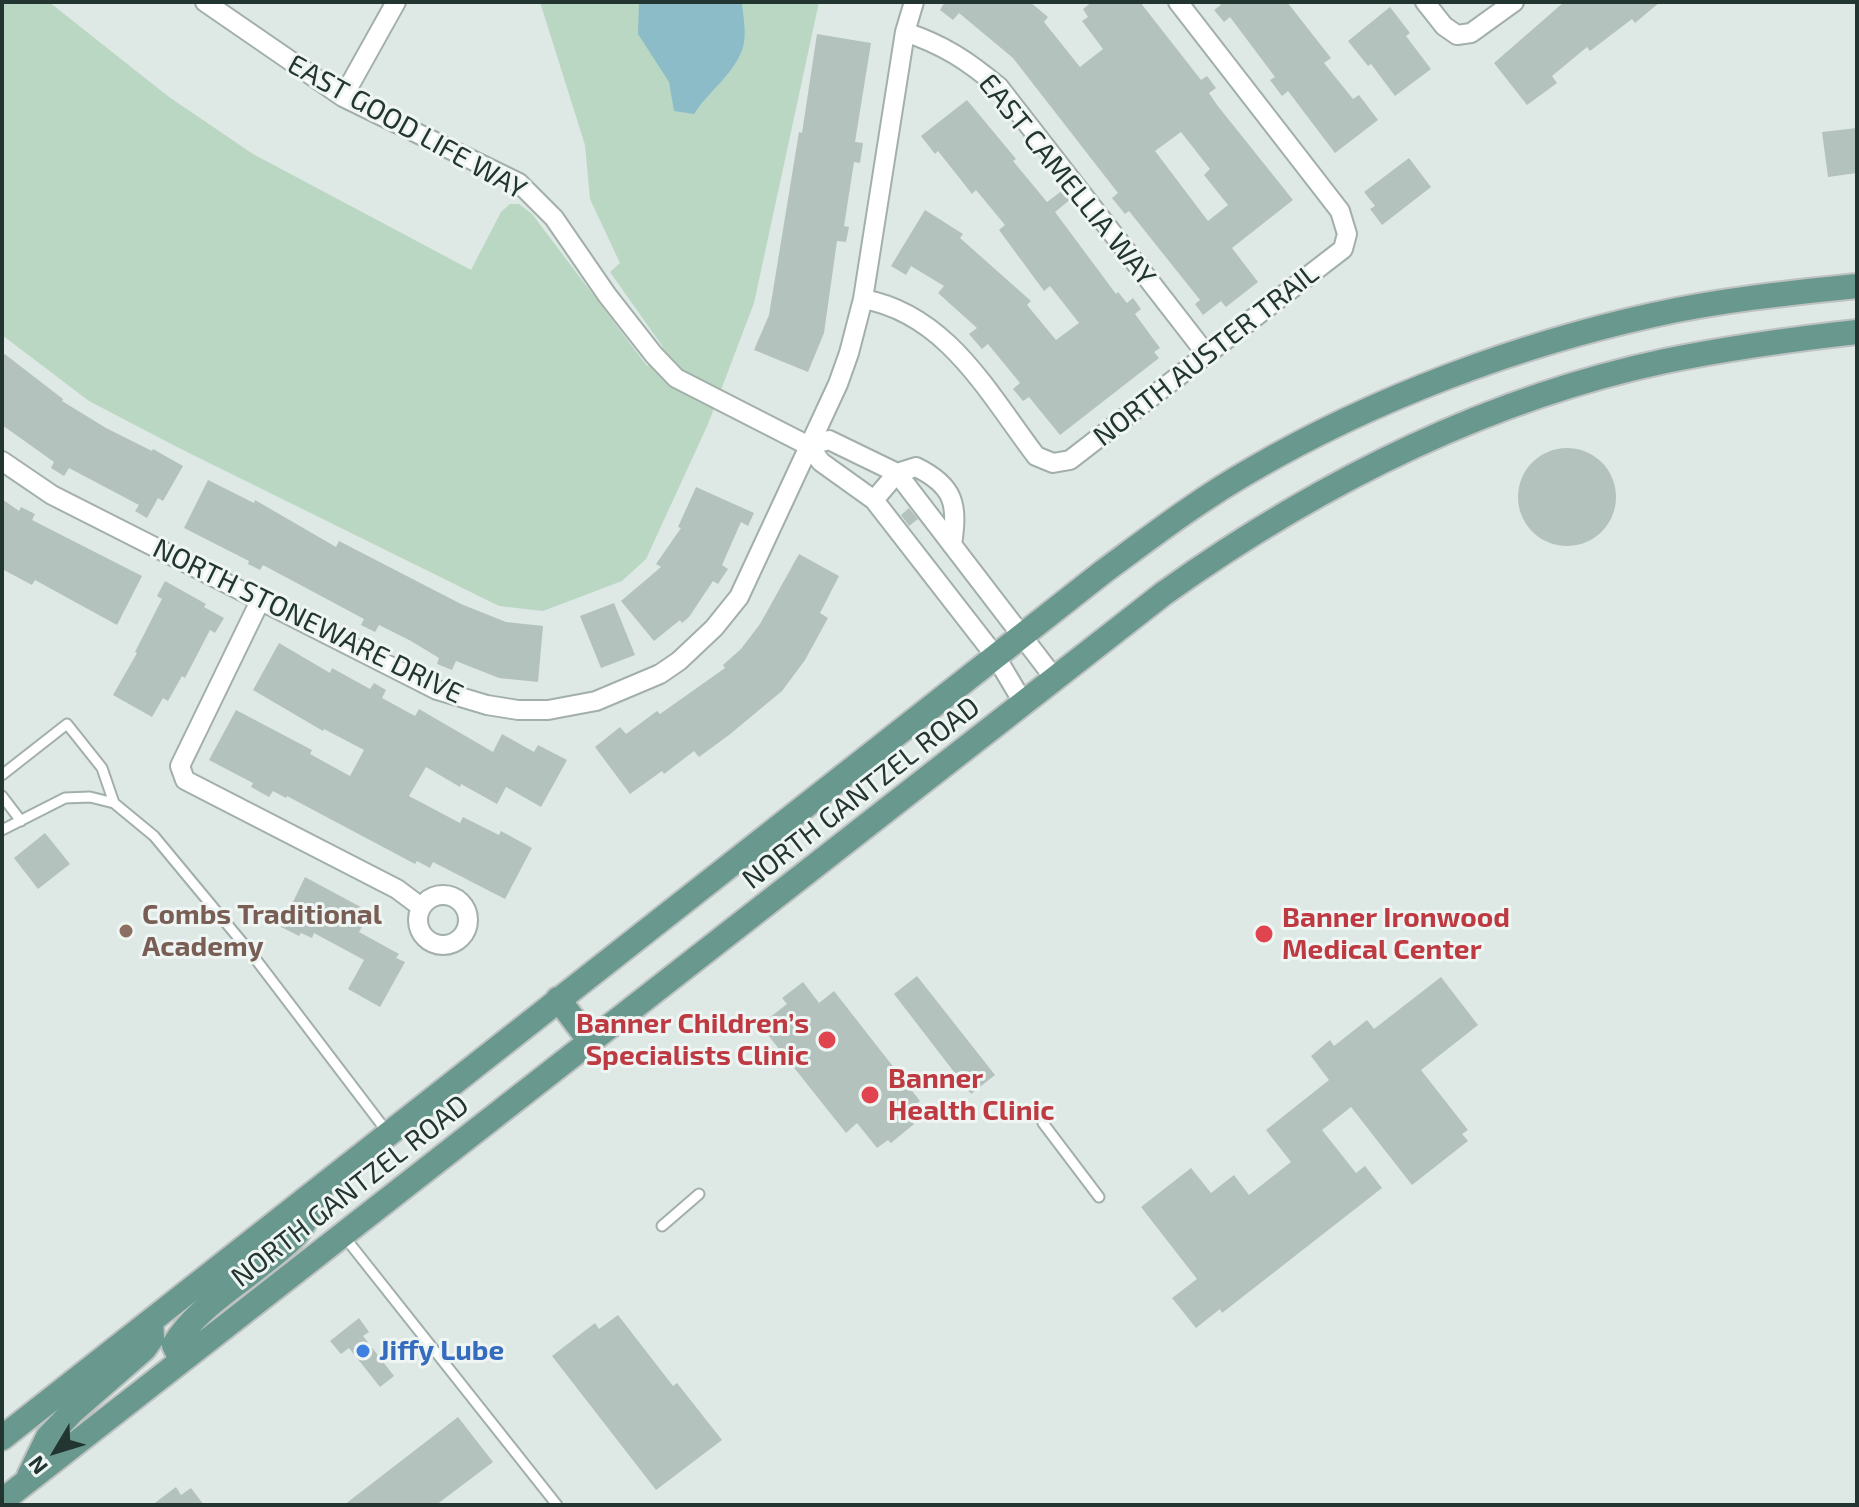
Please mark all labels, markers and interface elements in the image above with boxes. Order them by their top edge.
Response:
street label: EAST GOOD LIFE WAY [282,47,532,207]
street label: EAST CAMELLIA WAY [971,67,1163,293]
street label: NORTH AUSTER TRAIL [1087,257,1325,453]
street label: NORTH STONEWARE DRIVE [147,531,469,711]
street label: NORTH GANTZEL ROAD [736,690,986,896]
place label: Combs Traditional Academy [142,898,382,964]
place label: Banner Ironwood Medical Center [1282,901,1510,967]
marker: Combs Traditional Academy [117,922,135,940]
marker: Banner Ironwood Medical Center [1253,923,1275,945]
place label: Banner Children’s Specialists Clinic [576,1007,809,1073]
marker: Banner Children’s Specialists Clinic [816,1029,838,1051]
place label: Banner Health Clinic [888,1062,1054,1128]
marker: Banner Health Clinic [859,1084,881,1106]
street label: NORTH GANTZEL ROAD [225,1088,475,1294]
place label: Jiffy Lube [379,1334,504,1368]
marker: Jiffy Lube [354,1342,372,1360]
north arrow [16,1411,96,1491]
text: N [22,1452,52,1480]

